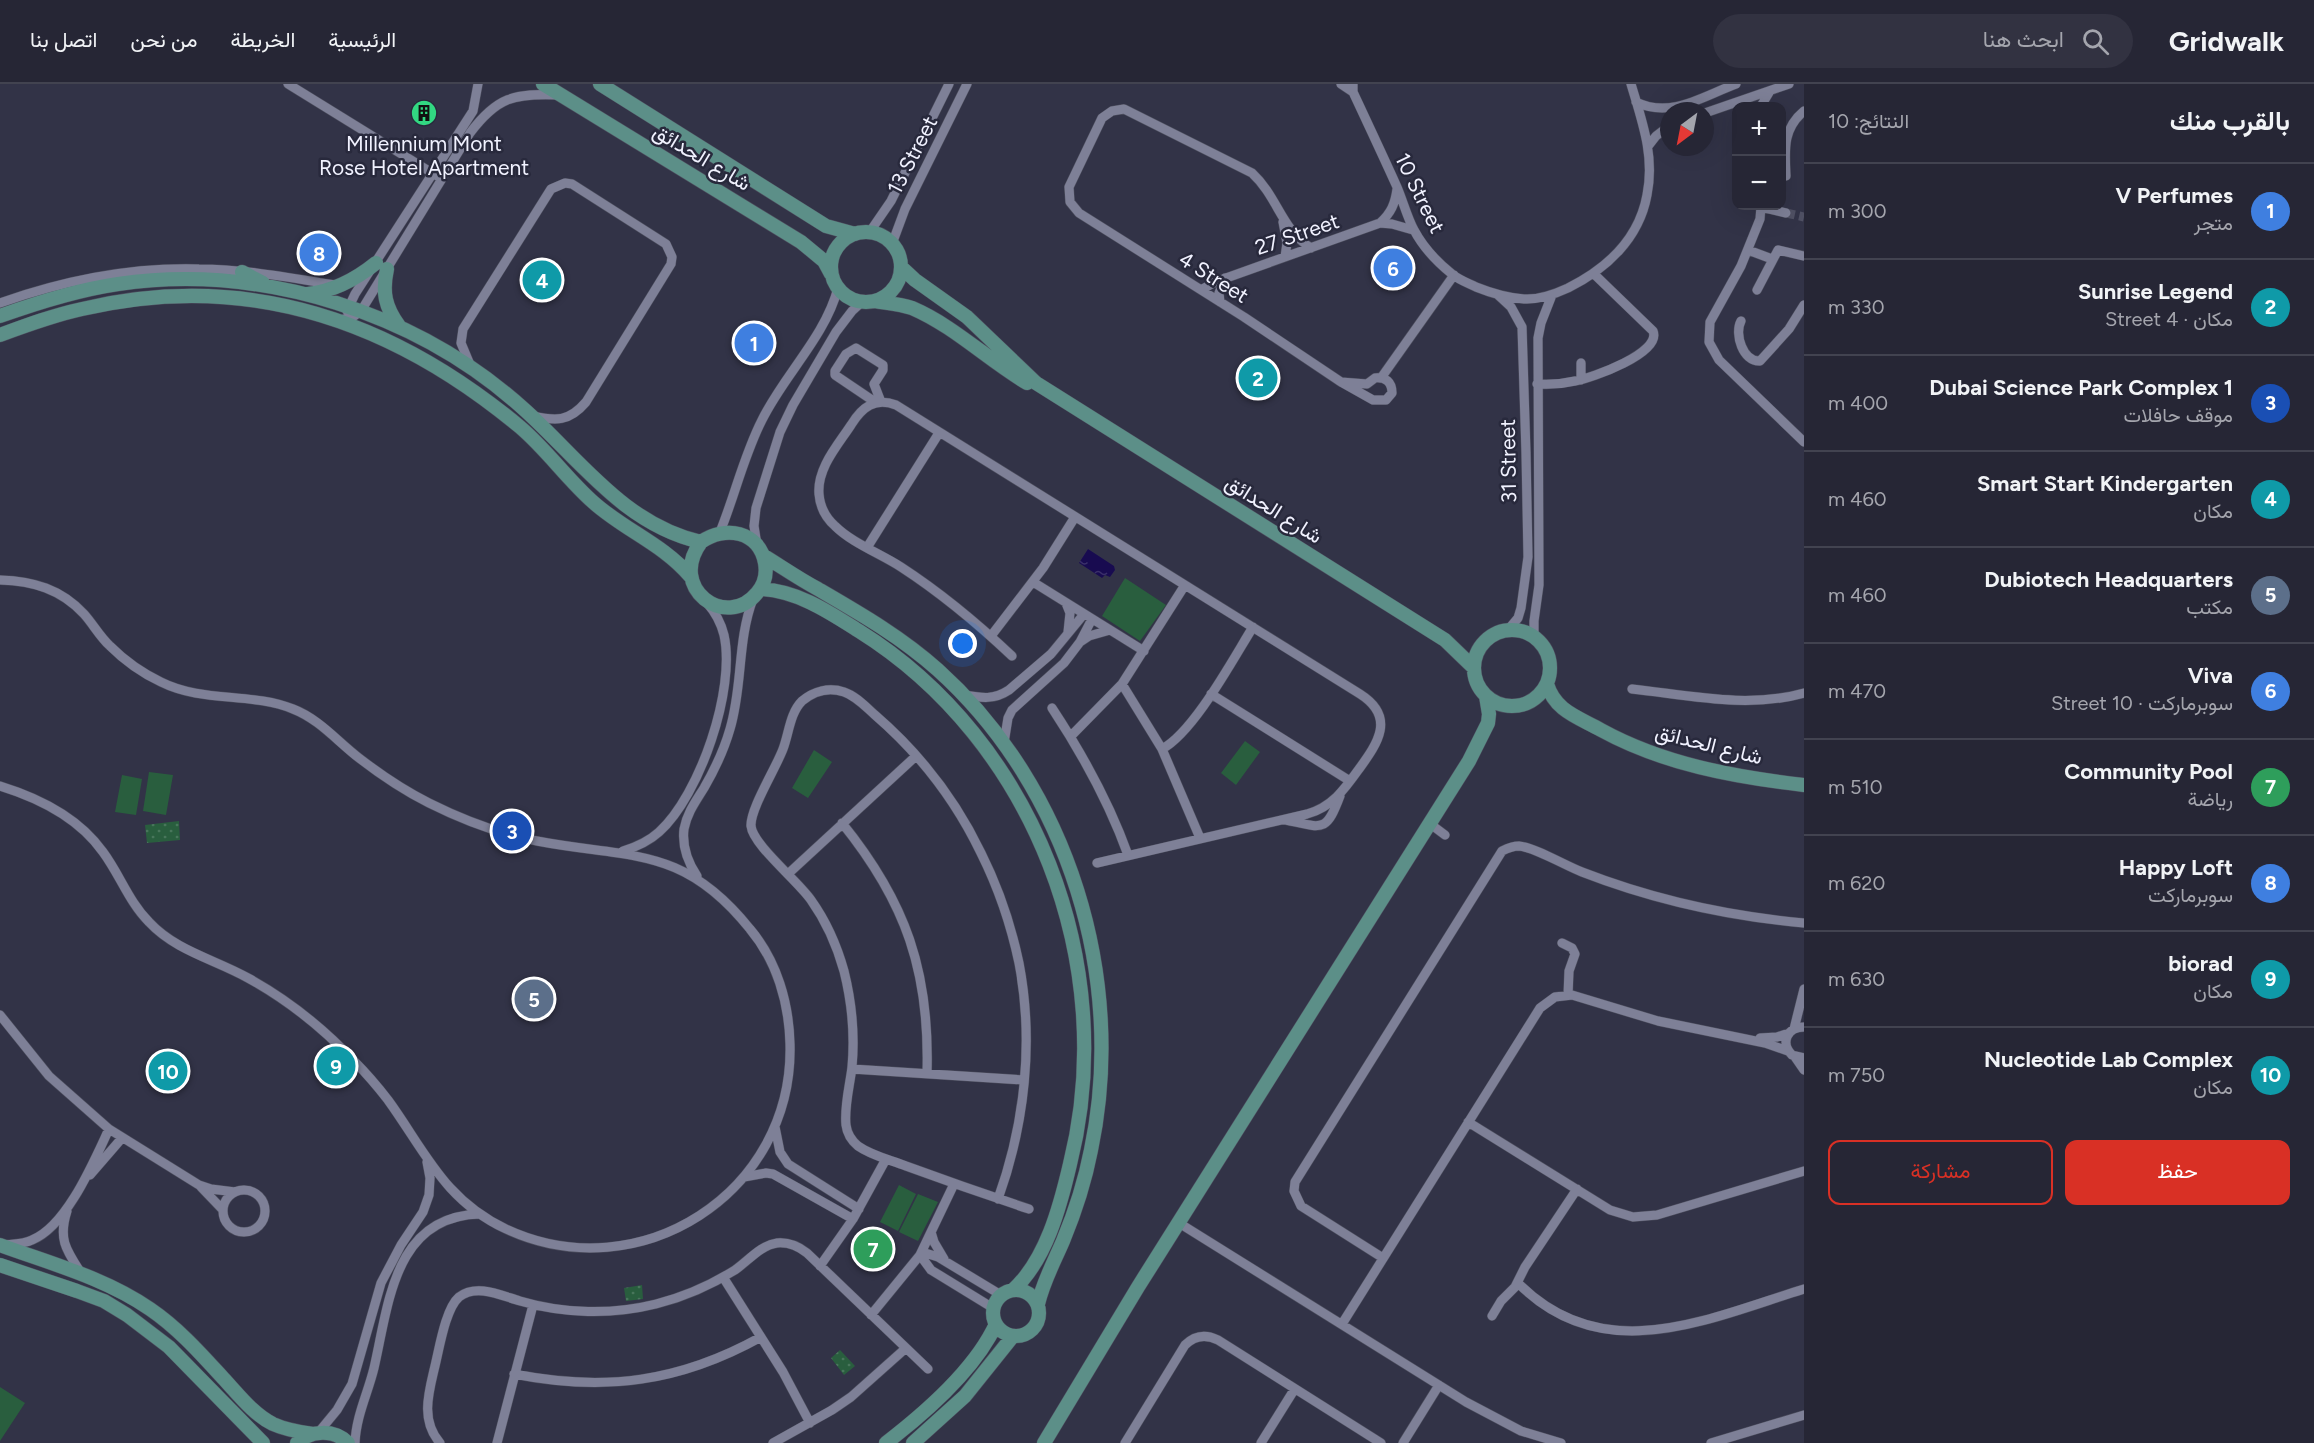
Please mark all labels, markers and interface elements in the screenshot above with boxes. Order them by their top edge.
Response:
search box [1713,14,2133,68]
text: Gridwalk [2169,24,2284,58]
icon: search [2079,25,2112,58]
text: ابحث هنا [1983,26,2064,53]
text: اتصل بنا [30,27,97,52]
text: من نحن [130,27,197,52]
text: الخريطة [230,27,295,52]
text: الرئيسية [328,27,396,52]
building icon: Millennium Mont Rose Hotel Apartment [409,98,439,128]
north arrow [1660,102,1714,156]
map controls [1732,102,1786,210]
button: + [1732,102,1786,156]
text: بالقرب منك [2170,105,2290,137]
text: النتائج: 10 [1828,109,1909,133]
street label: 13 Street [882,112,942,198]
street label: شارع الحدائق [648,118,755,198]
place label: Millennium Mont Rose Hotel Apartment [319,131,529,180]
street label: 10 Street [1390,149,1450,237]
button: − [1732,156,1786,210]
text: V Perfumes [2116,182,2233,209]
text: 300 m [1828,199,1887,223]
text: 1 [2266,199,2275,223]
street label: 27 Street [1252,208,1342,260]
text: متجر [2194,211,2233,235]
pin: 8 [300,230,338,276]
street label: 4 Street [1175,246,1253,308]
pin: 6 [1374,246,1412,291]
pin: 4 [522,258,562,302]
text: Sunrise Legend [2078,278,2233,305]
text: 330 m [1828,295,1885,319]
text: 2 [2265,295,2276,319]
text: مكان · 4 Street [2105,307,2233,331]
pin: 1 [734,320,774,366]
pin: 2 [1238,356,1278,400]
text: Dubai Science Park Complex 1 [1929,374,2233,401]
text: 400 m [1828,391,1888,415]
text: 3 [2265,391,2276,415]
text: موقف حافلات [2123,403,2233,427]
street label: 31 Street [1495,419,1521,503]
street label: شارع الحدائق [1220,469,1327,550]
text: Smart Start Kindergarten [1977,470,2233,497]
text: 460 m [1828,487,1887,511]
text: 4 [2264,487,2277,511]
text: مكان [2193,499,2233,523]
text: Dubiotech Headquarters [1984,566,2233,593]
text: 460 m [1828,583,1887,607]
text: 5 [2265,583,2276,607]
text: مكتب [2186,595,2233,619]
your location [948,629,977,658]
text: Viva [2188,662,2233,689]
text: 470 m [1828,679,1886,703]
text: 6 [2265,679,2276,703]
text: سوبرماركت · 10 Street [2051,691,2233,715]
street label: شارع الحدائق [1652,719,1765,771]
text: Community Pool [2064,758,2233,785]
text: 510 m [1828,775,1883,799]
text: 7 [2265,775,2276,799]
text: رياضة [2188,787,2233,811]
pin: 3 [492,808,532,854]
text: Happy Loft [2119,854,2233,881]
text: 620 m [1828,871,1885,895]
text: 8 [2264,871,2277,895]
text: سوبرماركت [2148,883,2233,907]
text: biorad [2168,950,2233,977]
text: 630 m [1828,967,1885,991]
text: 9 [2265,967,2276,991]
pin: 5 [514,976,554,1022]
text: مكان [2193,979,2233,1003]
pin: 9 [316,1044,356,1088]
text: Nucleotide Lab Complex [1984,1046,2233,1073]
pin: 10 [148,1048,188,1094]
text: 750 m [1828,1063,1885,1087]
text: 10 [2260,1063,2281,1087]
text: مكان [2193,1075,2233,1099]
button: مشاركة [1828,1140,2053,1205]
button: حفظ [2065,1140,2290,1205]
pin: 7 [854,1226,892,1272]

